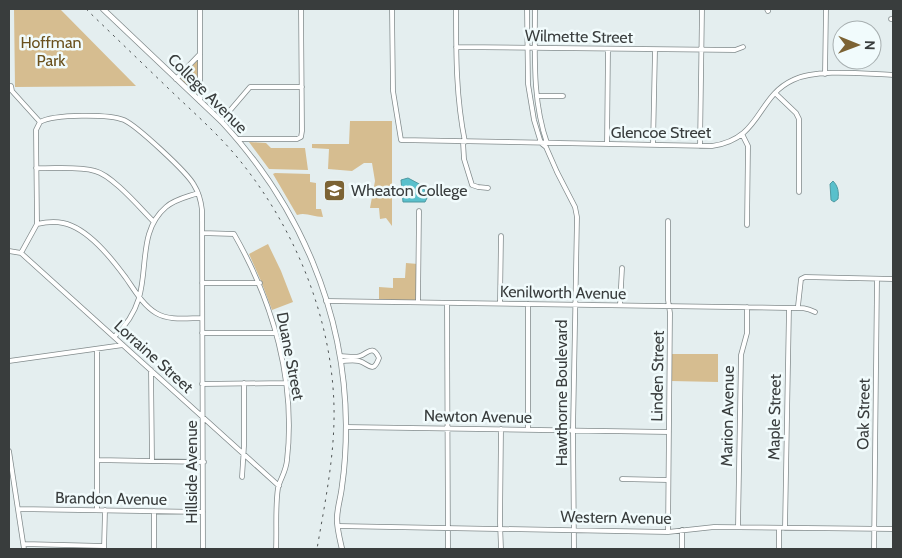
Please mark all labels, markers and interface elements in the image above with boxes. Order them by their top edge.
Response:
north arrow [832,20,882,70]
street label: Wilmette Street [525,26,634,47]
park label: Hoffman Park [20,33,82,70]
text: N [861,40,879,50]
street label: College Avenue [164,50,251,137]
street label: Glencoe Street [611,123,712,142]
school or university icon: Wheaton College [323,178,347,202]
place label: Wheaton College [351,181,467,200]
street label: Kenilworth Avenue [500,282,626,303]
street label: Duane Street [273,310,308,402]
street label: Lorraine Street [110,316,197,397]
street label: Hawthorne Boulevard [552,320,571,466]
street label: Linden Street [647,330,668,422]
street label: Marion Avenue [717,365,738,467]
street label: Maple Street [764,373,785,460]
street label: Oak Street [853,377,874,450]
street label: Newton Avenue [424,406,532,427]
street label: Hillside Avenue [182,420,201,524]
street label: Brandon Avenue [55,488,167,509]
street label: Western Avenue [560,507,672,528]

